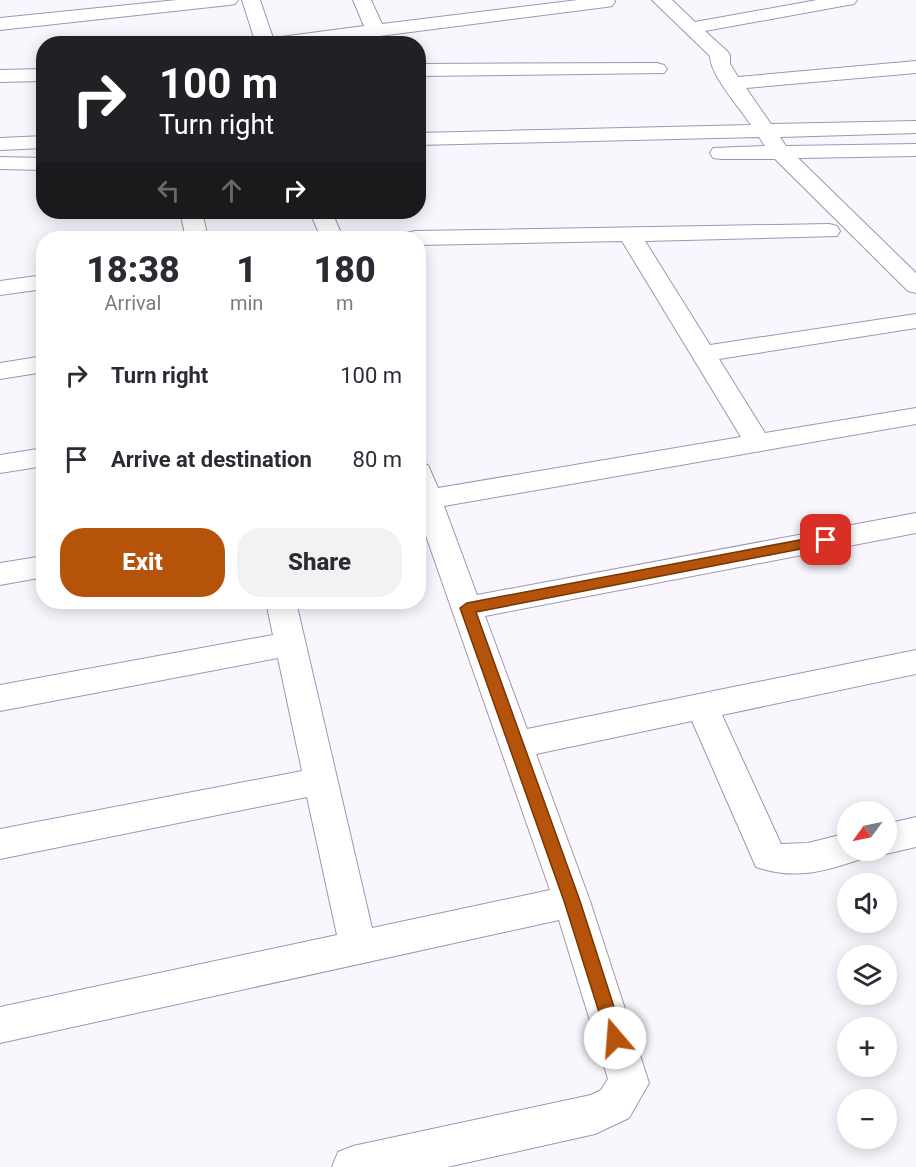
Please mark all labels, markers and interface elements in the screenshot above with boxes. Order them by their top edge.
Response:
text: 100 m [159,59,278,108]
icon: right [60,60,138,138]
text: Turn right [159,109,274,141]
icon: left [152,174,185,207]
icon: ahead [215,174,248,207]
icon: right [278,174,311,207]
text: 18:38 [86,249,180,291]
text: 1 [236,249,257,291]
text: 180 [314,249,376,291]
text: Arrival [105,291,161,315]
text: min [230,291,263,315]
text: m [336,291,353,315]
icon: right [60,359,93,392]
text: Turn right [111,363,208,388]
text: 100 m [340,363,402,388]
icon: arrive [60,443,93,476]
text: Arrive at destination [111,447,312,472]
text: 80 m [353,447,402,472]
pin [800,514,851,565]
icon: arrive [809,523,842,556]
button: Exit [60,528,225,597]
button: Share [237,528,402,597]
north arrow [837,801,897,861]
map controls [837,801,897,1149]
button: sound [837,873,897,933]
button: layers [837,945,897,1005]
position arrow [583,1006,647,1070]
button: + [837,1017,897,1077]
button: − [837,1089,897,1149]

